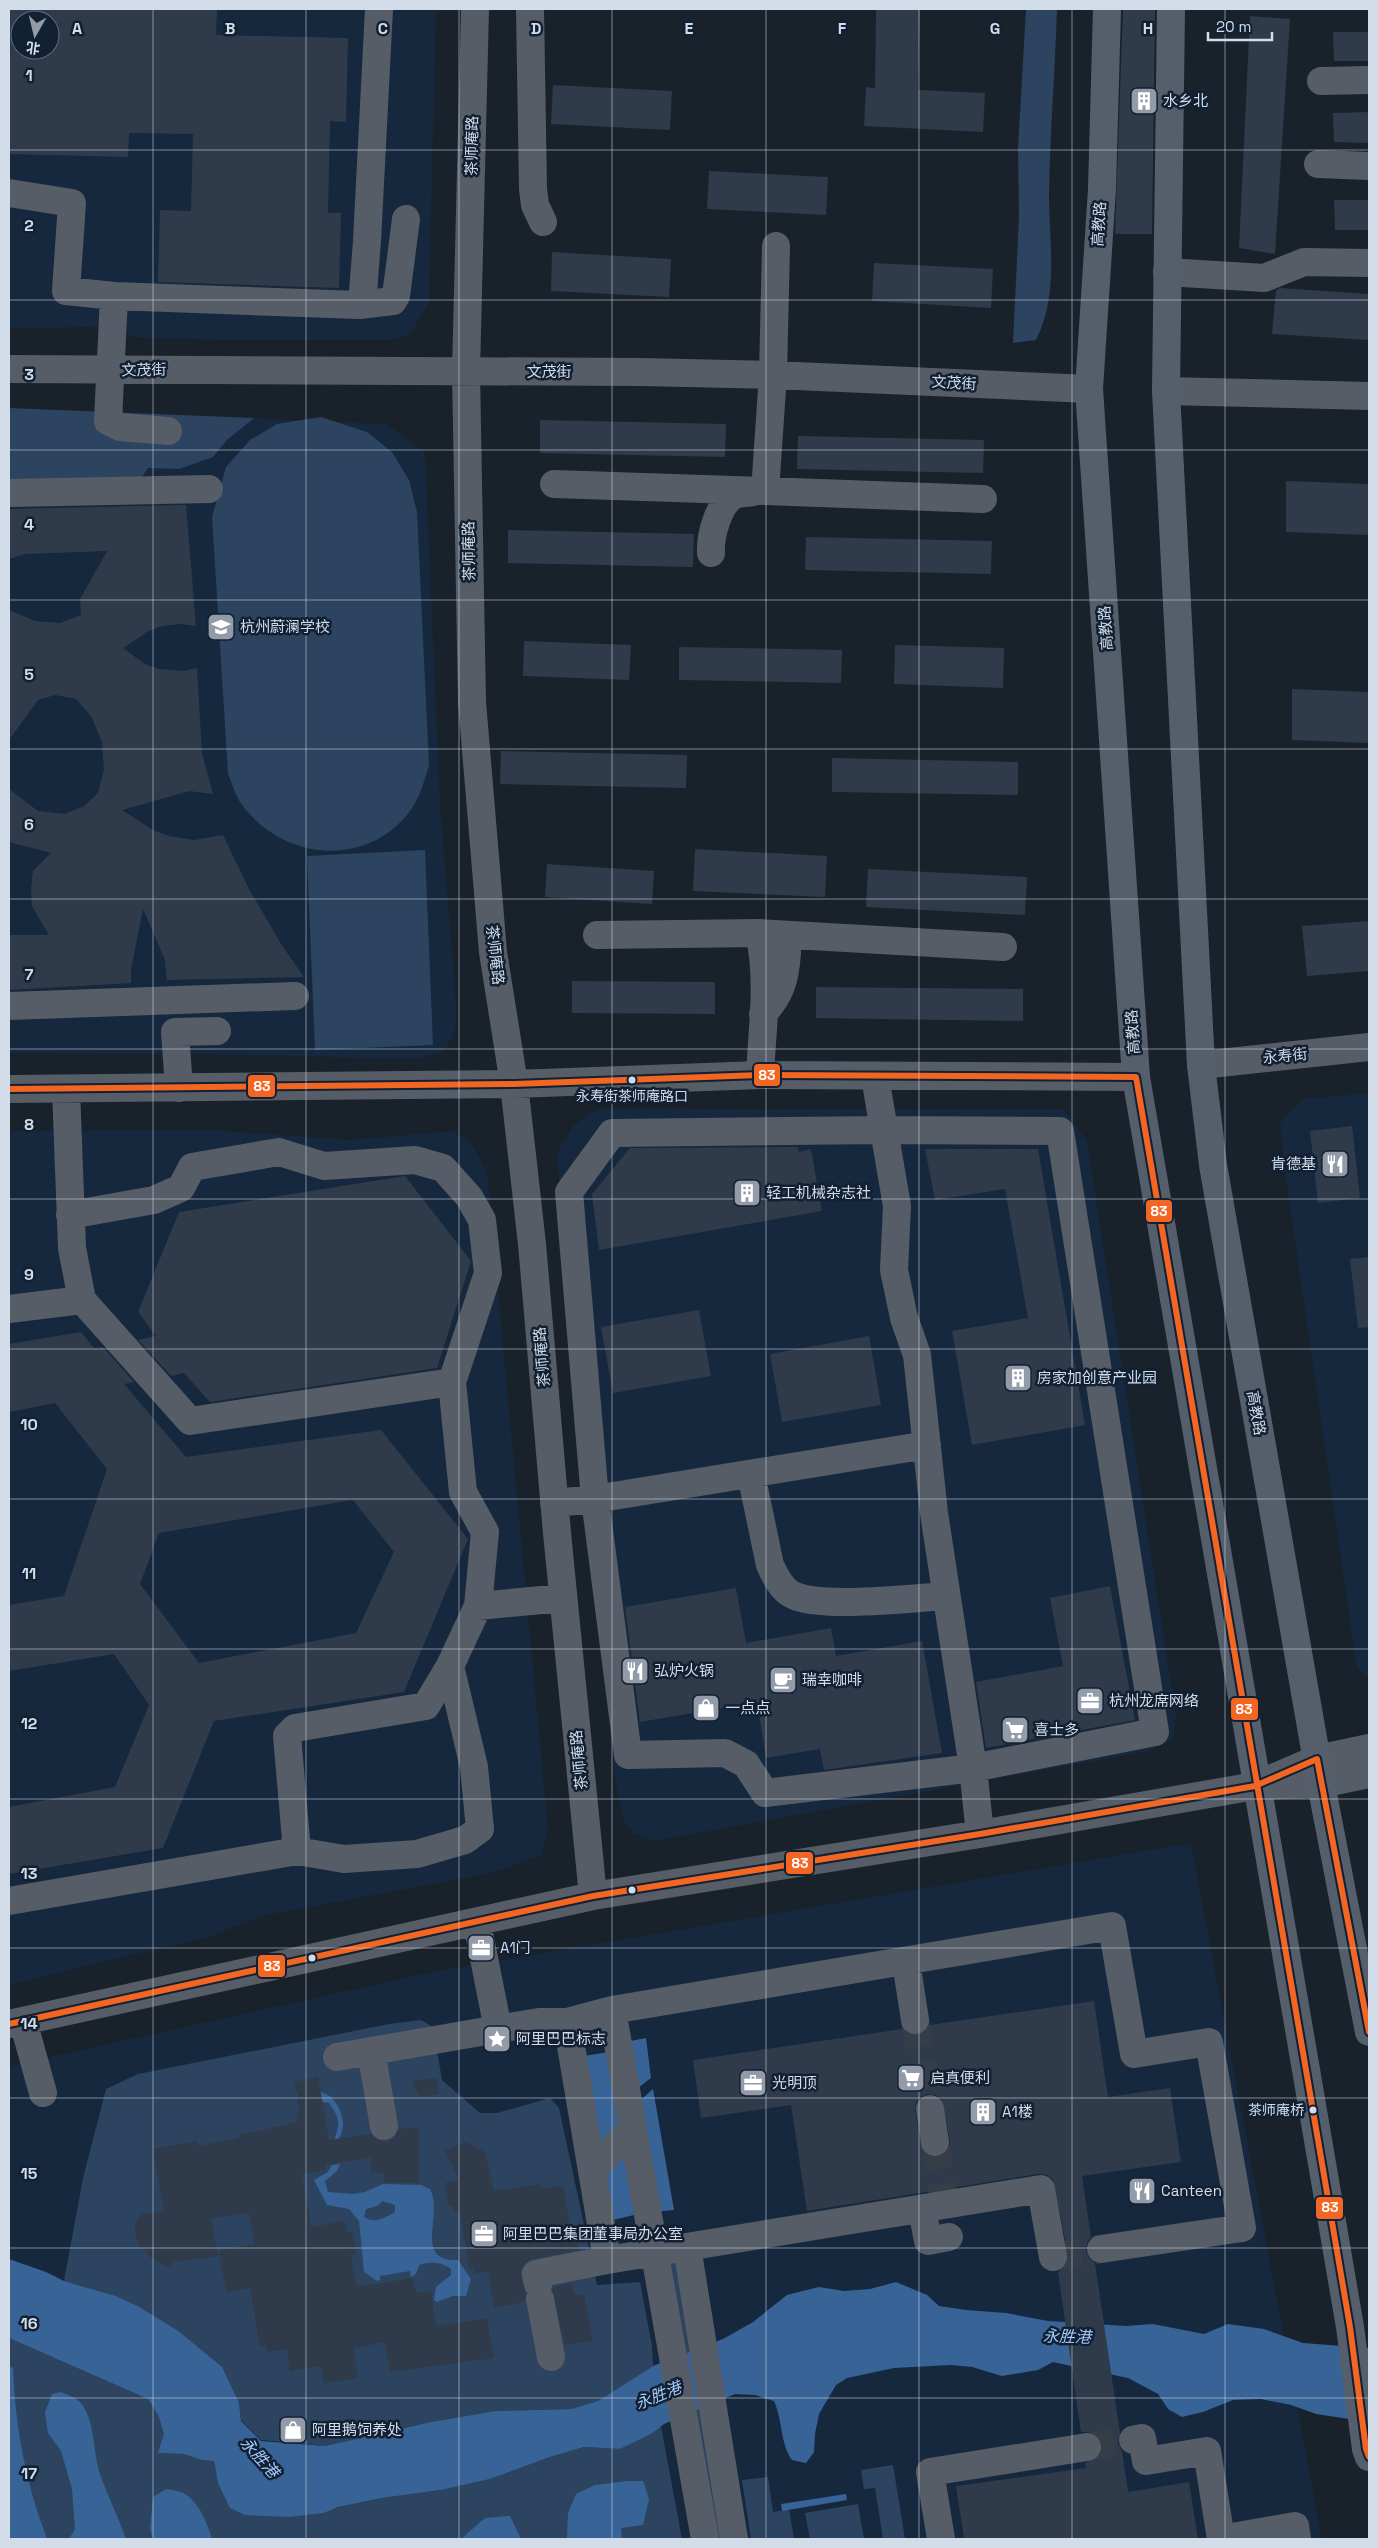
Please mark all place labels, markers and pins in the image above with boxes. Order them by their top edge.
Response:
building icon: 水乡北 [1129,86,1159,116]
place label: 水乡北 [1163,91,1208,110]
school or university icon: 杭州蔚澜学校 [206,612,236,642]
place label: 杭州蔚澜学校 [240,617,330,636]
marker: 永寿街茶师庵路口 [627,1075,637,1085]
place label: 永寿街茶师庵路口 [576,1087,688,1105]
restaurant icon: 肯德基 [1320,1149,1350,1179]
place label: 肯德基 [1271,1154,1316,1173]
building icon: 轻工机械杂志社 [732,1178,762,1208]
place label: 轻工机械杂志社 [766,1183,871,1202]
building icon: 房家加创意产业园 [1003,1363,1033,1393]
place label: 房家加创意产业园 [1037,1368,1157,1387]
restaurant icon: 弘炉火锅 [620,1656,650,1686]
place label: 弘炉火锅 [654,1661,714,1680]
cafe icon: 瑞幸咖啡 [768,1665,798,1695]
place label: 瑞幸咖啡 [802,1670,862,1689]
office icon: 杭州龙席网络 [1075,1686,1105,1716]
place label: 杭州龙席网络 [1109,1691,1199,1710]
shop icon: 一点点 [691,1693,721,1723]
place label: 一点点 [725,1698,770,1717]
supermarket icon: 喜士多 [1000,1715,1030,1745]
place label: 喜士多 [1034,1720,1079,1739]
unlabelled marker [627,1885,637,1895]
office icon: A1门 [466,1933,496,1963]
place label: A1门 [500,1938,531,1957]
unlabelled marker [307,1953,317,1963]
place icon: 阿里巴巴标志 [482,2024,512,2054]
place label: 阿里巴巴标志 [516,2029,606,2048]
supermarket icon: 启真便利 [896,2063,926,2093]
office icon: 光明顶 [738,2068,768,2098]
place label: 启真便利 [930,2068,990,2087]
place label: 光明顶 [772,2073,817,2092]
building icon: A1楼 [968,2097,998,2127]
place label: 茶师庵桥 [1248,2101,1304,2119]
place label: A1楼 [1002,2102,1033,2121]
marker: 茶师庵桥 [1308,2105,1318,2115]
restaurant icon: Canteen [1127,2176,1157,2206]
place label: Canteen [1161,2181,1222,2200]
office icon: 阿里巴巴集团董事局办公室 [469,2219,499,2249]
place label: 阿里巴巴集团董事局办公室 [503,2224,683,2243]
shop icon: 阿里鹅饲养处 [278,2415,308,2445]
place label: 阿里鹅饲养处 [312,2420,402,2439]

